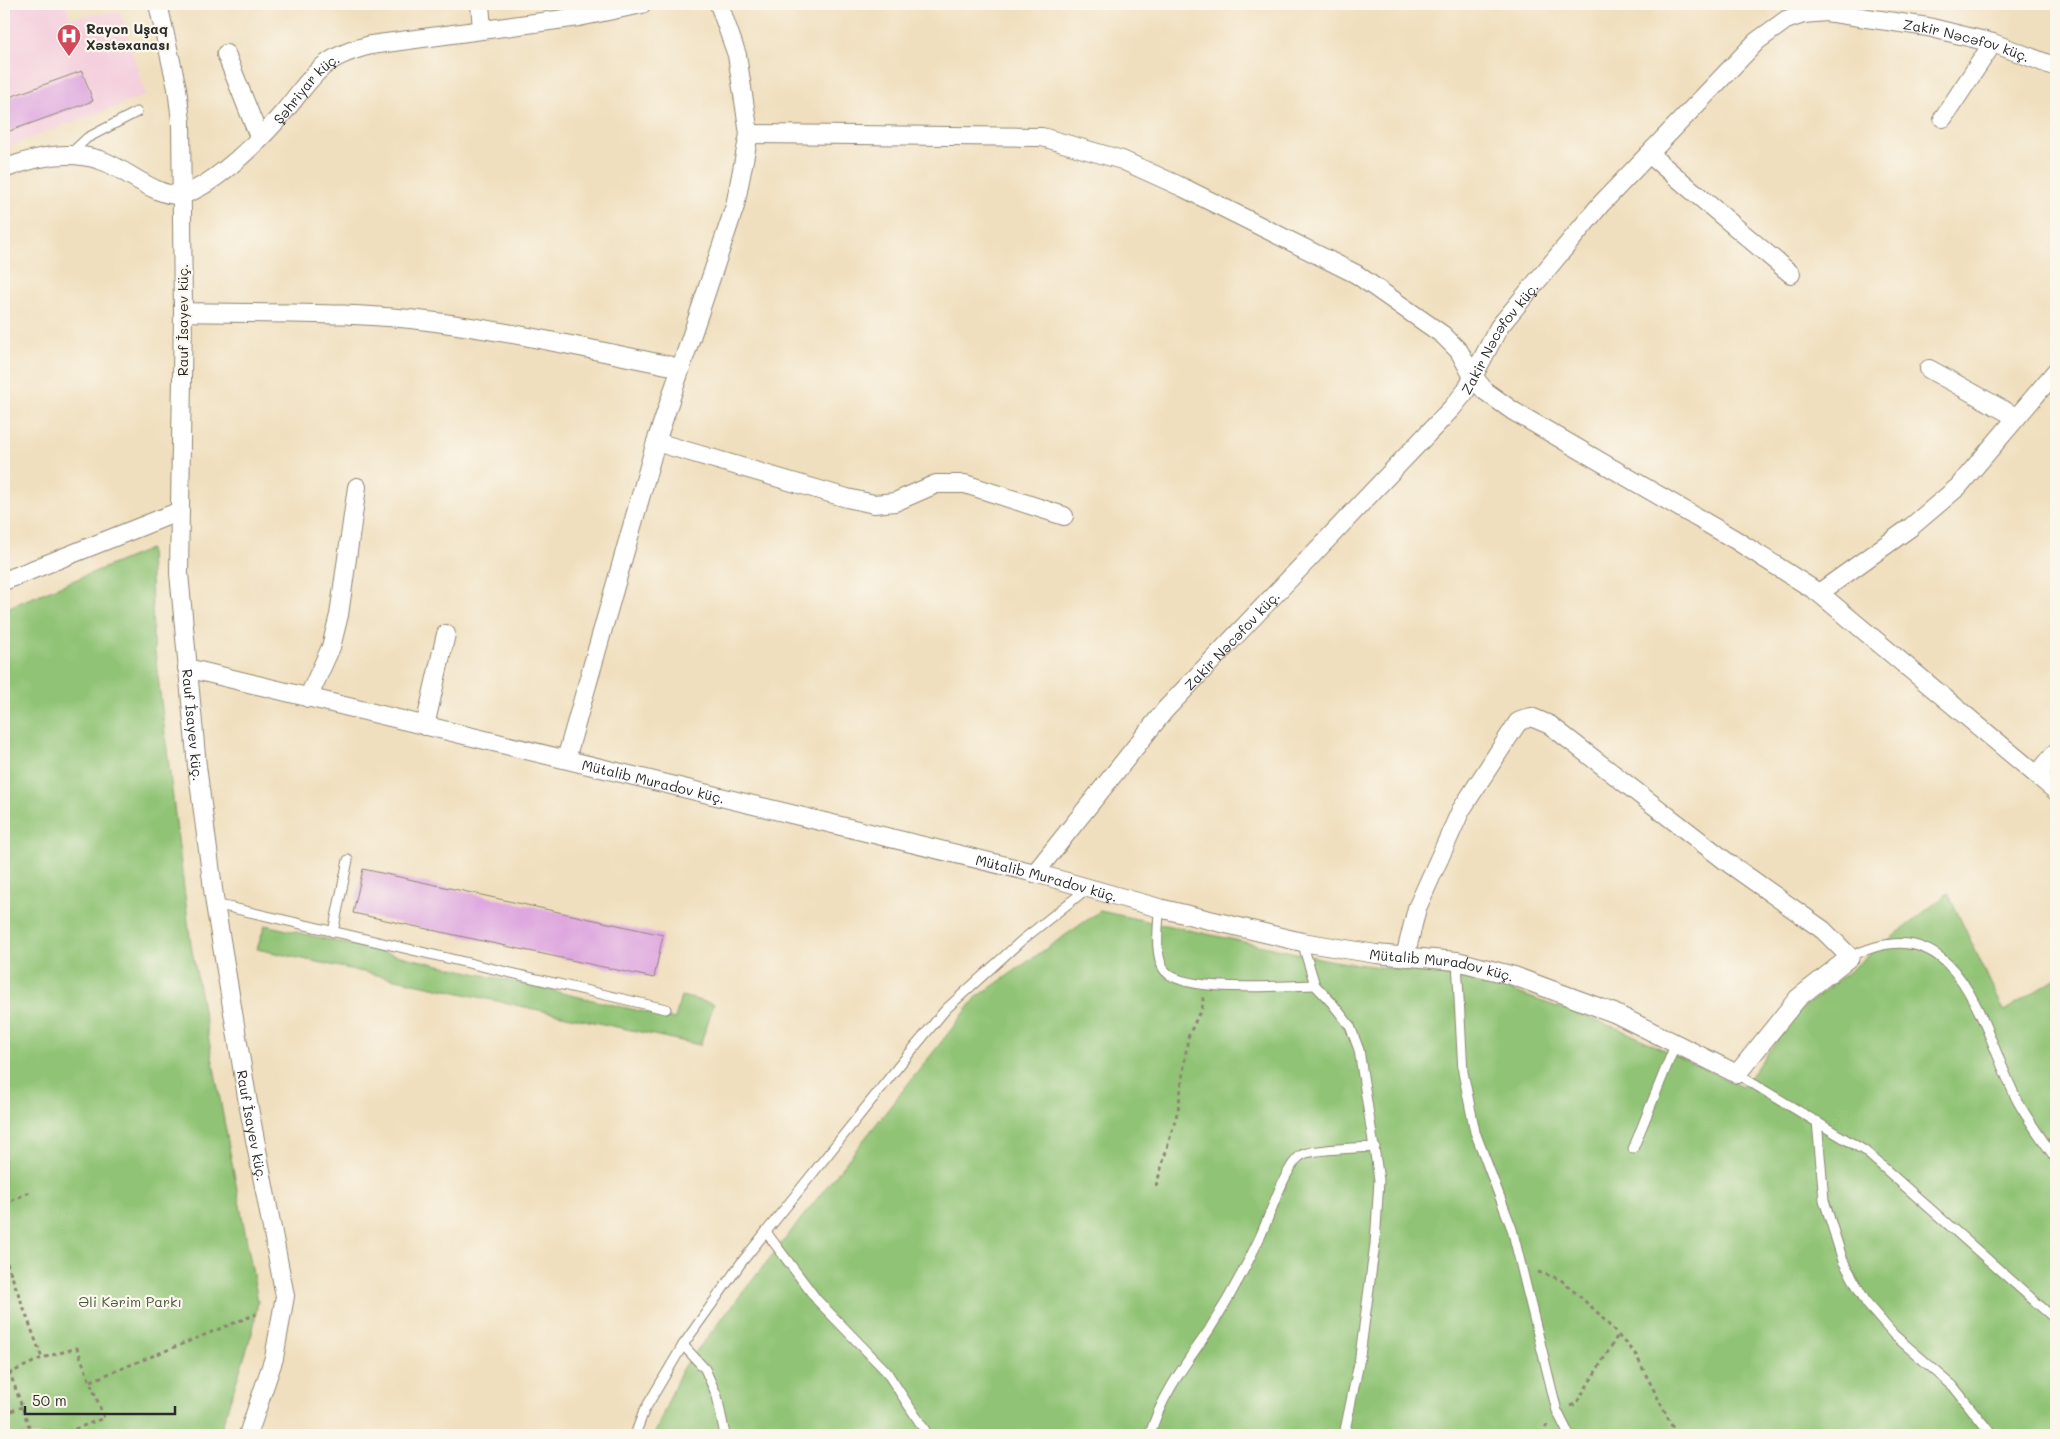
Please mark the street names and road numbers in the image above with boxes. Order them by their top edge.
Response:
street label: Zakir Nəcəfov küç. [1902,14,2033,66]
street label: Şəhriyar küç. [269,48,342,128]
street label: Rauf İsayev küç. [173,264,192,376]
street label: Zakir Nəcəfov küç. [1456,278,1542,397]
street label: Zakir Nəcəfov küç. [1180,586,1283,694]
street label: Rauf İsayev küç. [178,668,208,782]
street label: Mütalib Muradov küç. [580,754,727,807]
street label: Mütalib Muradov küç. [974,850,1120,905]
street label: Mütalib Muradov küç. [1368,944,1516,985]
street label: Rauf İsayev küç. [233,1069,272,1182]

